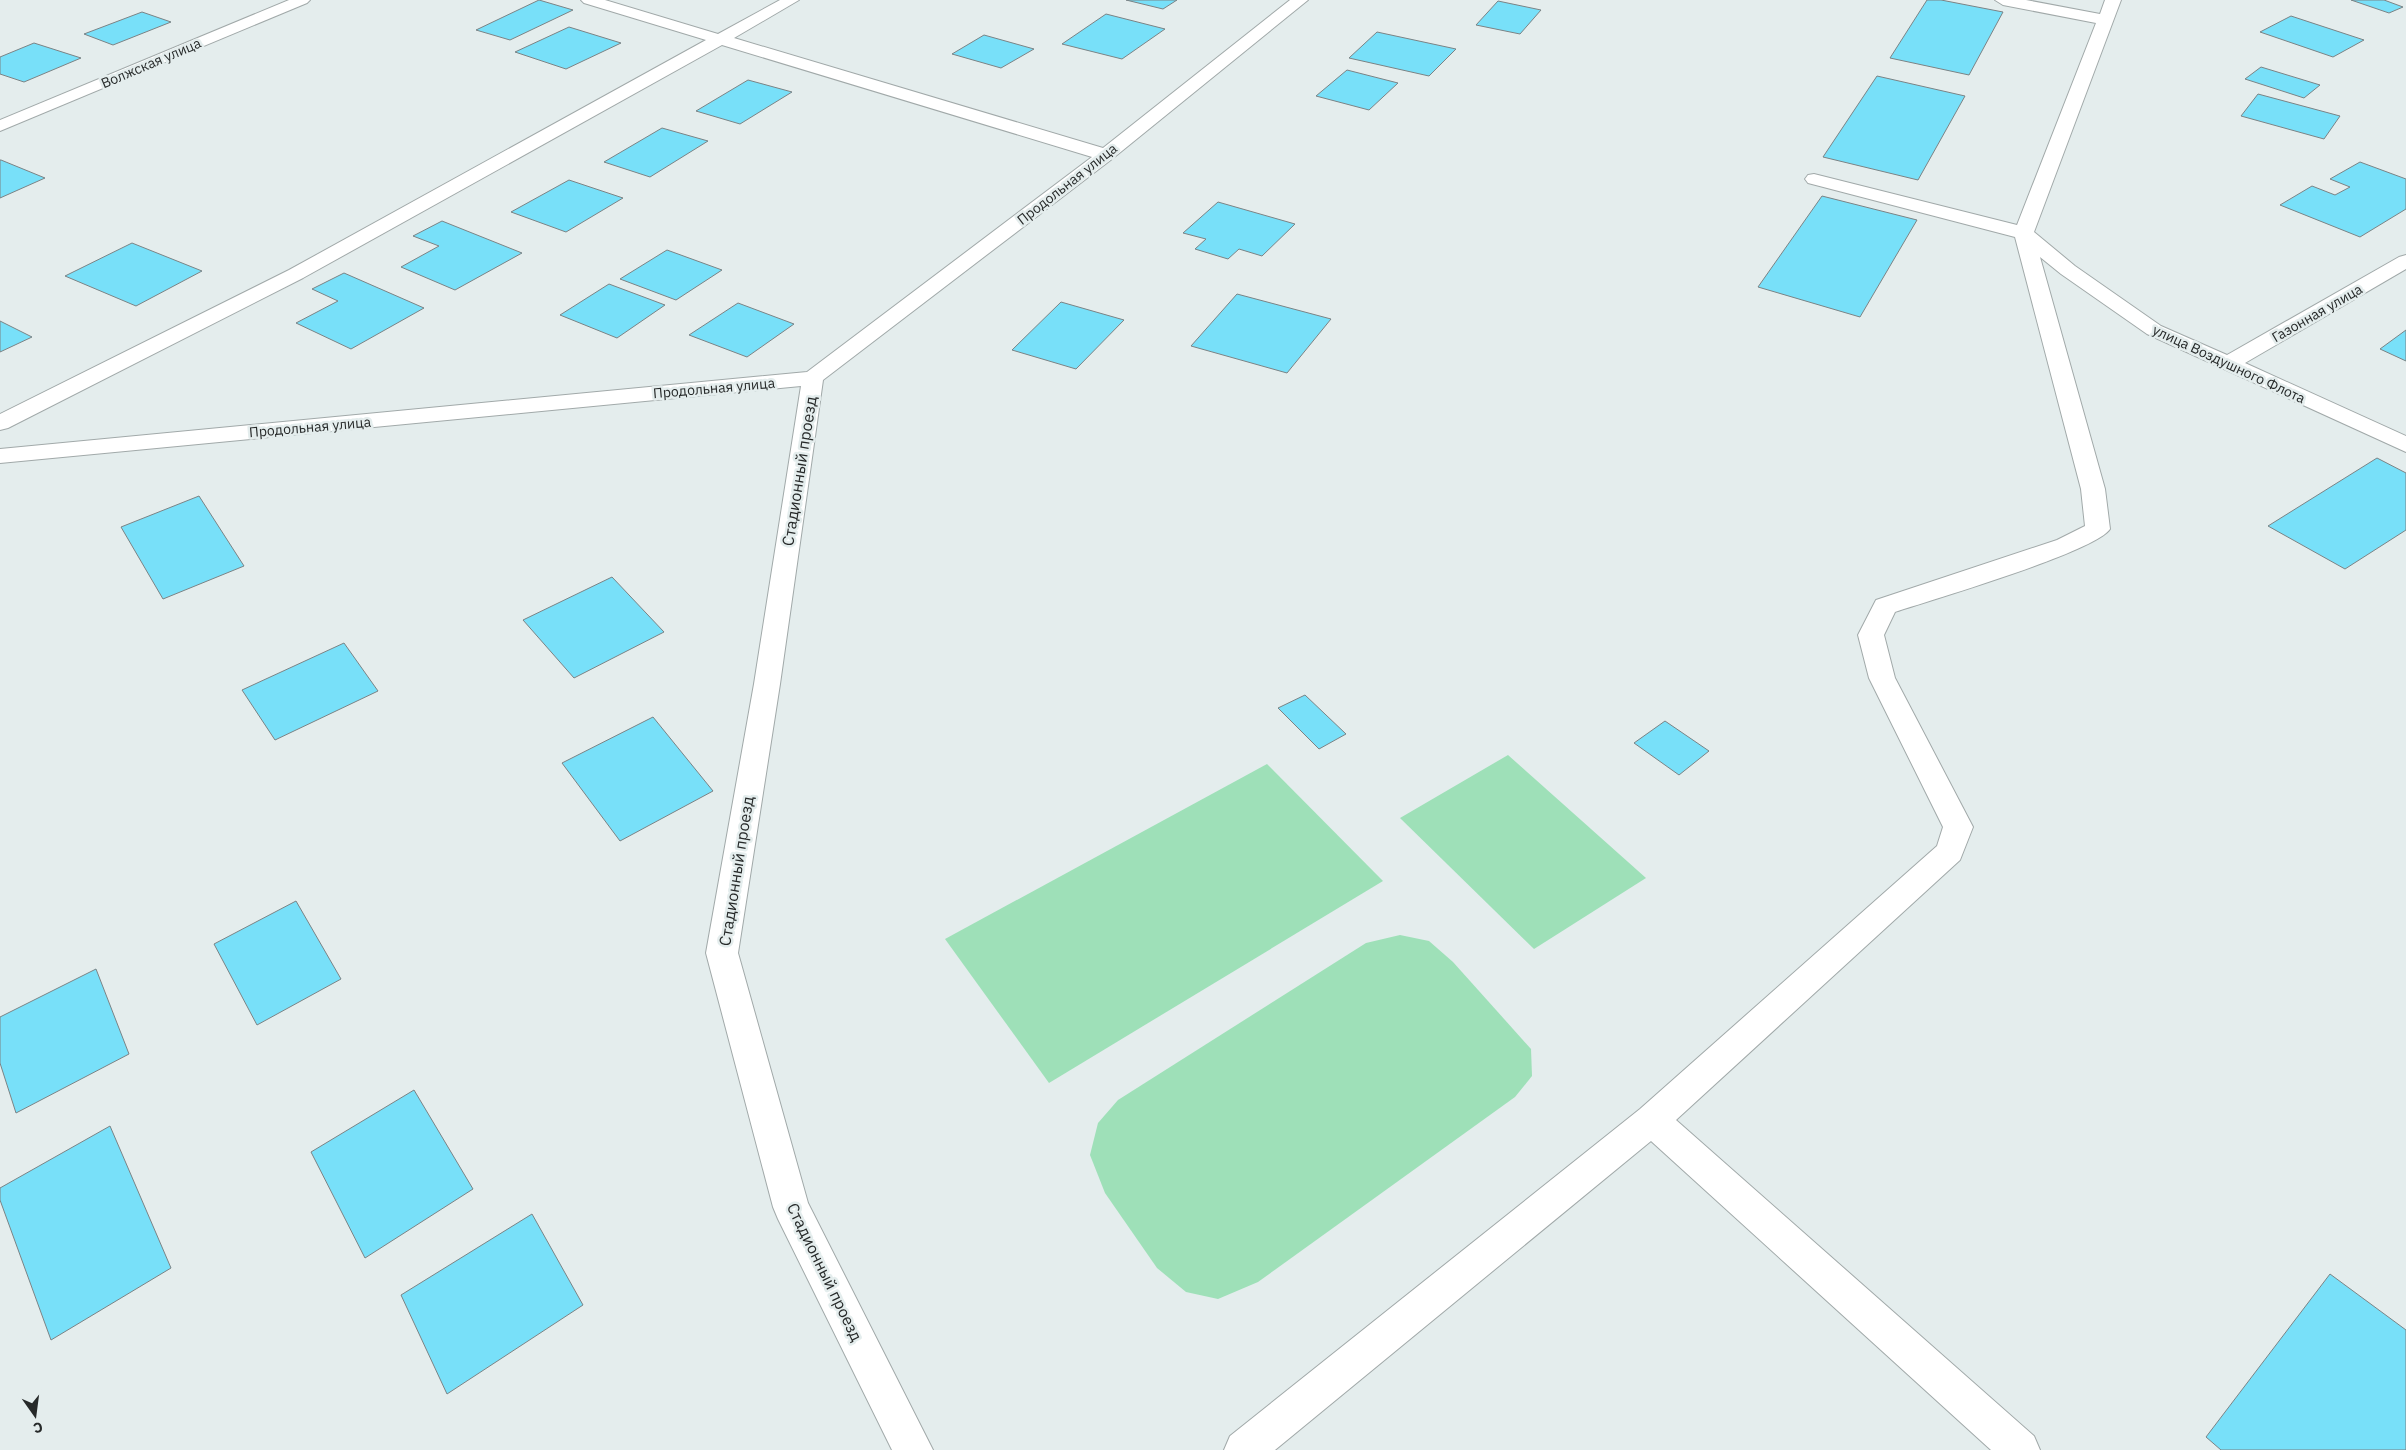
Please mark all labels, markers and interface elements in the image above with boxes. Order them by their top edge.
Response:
street label: Волжская улица [98,34,204,92]
street label: Продольная улица [1013,139,1121,229]
street label: Газонная улица [2268,280,2366,346]
street label: улица Воздушного Флота [2150,321,2309,408]
street label: Продольная улица [652,374,776,402]
street label: Стадионный проезд [777,394,821,547]
street label: Продольная улица [248,413,372,441]
street label: Стадионный проезд [714,794,758,947]
street label: Стадионный проезд [783,1200,867,1345]
north arrow [10,1390,60,1440]
text: С [32,1418,45,1437]

